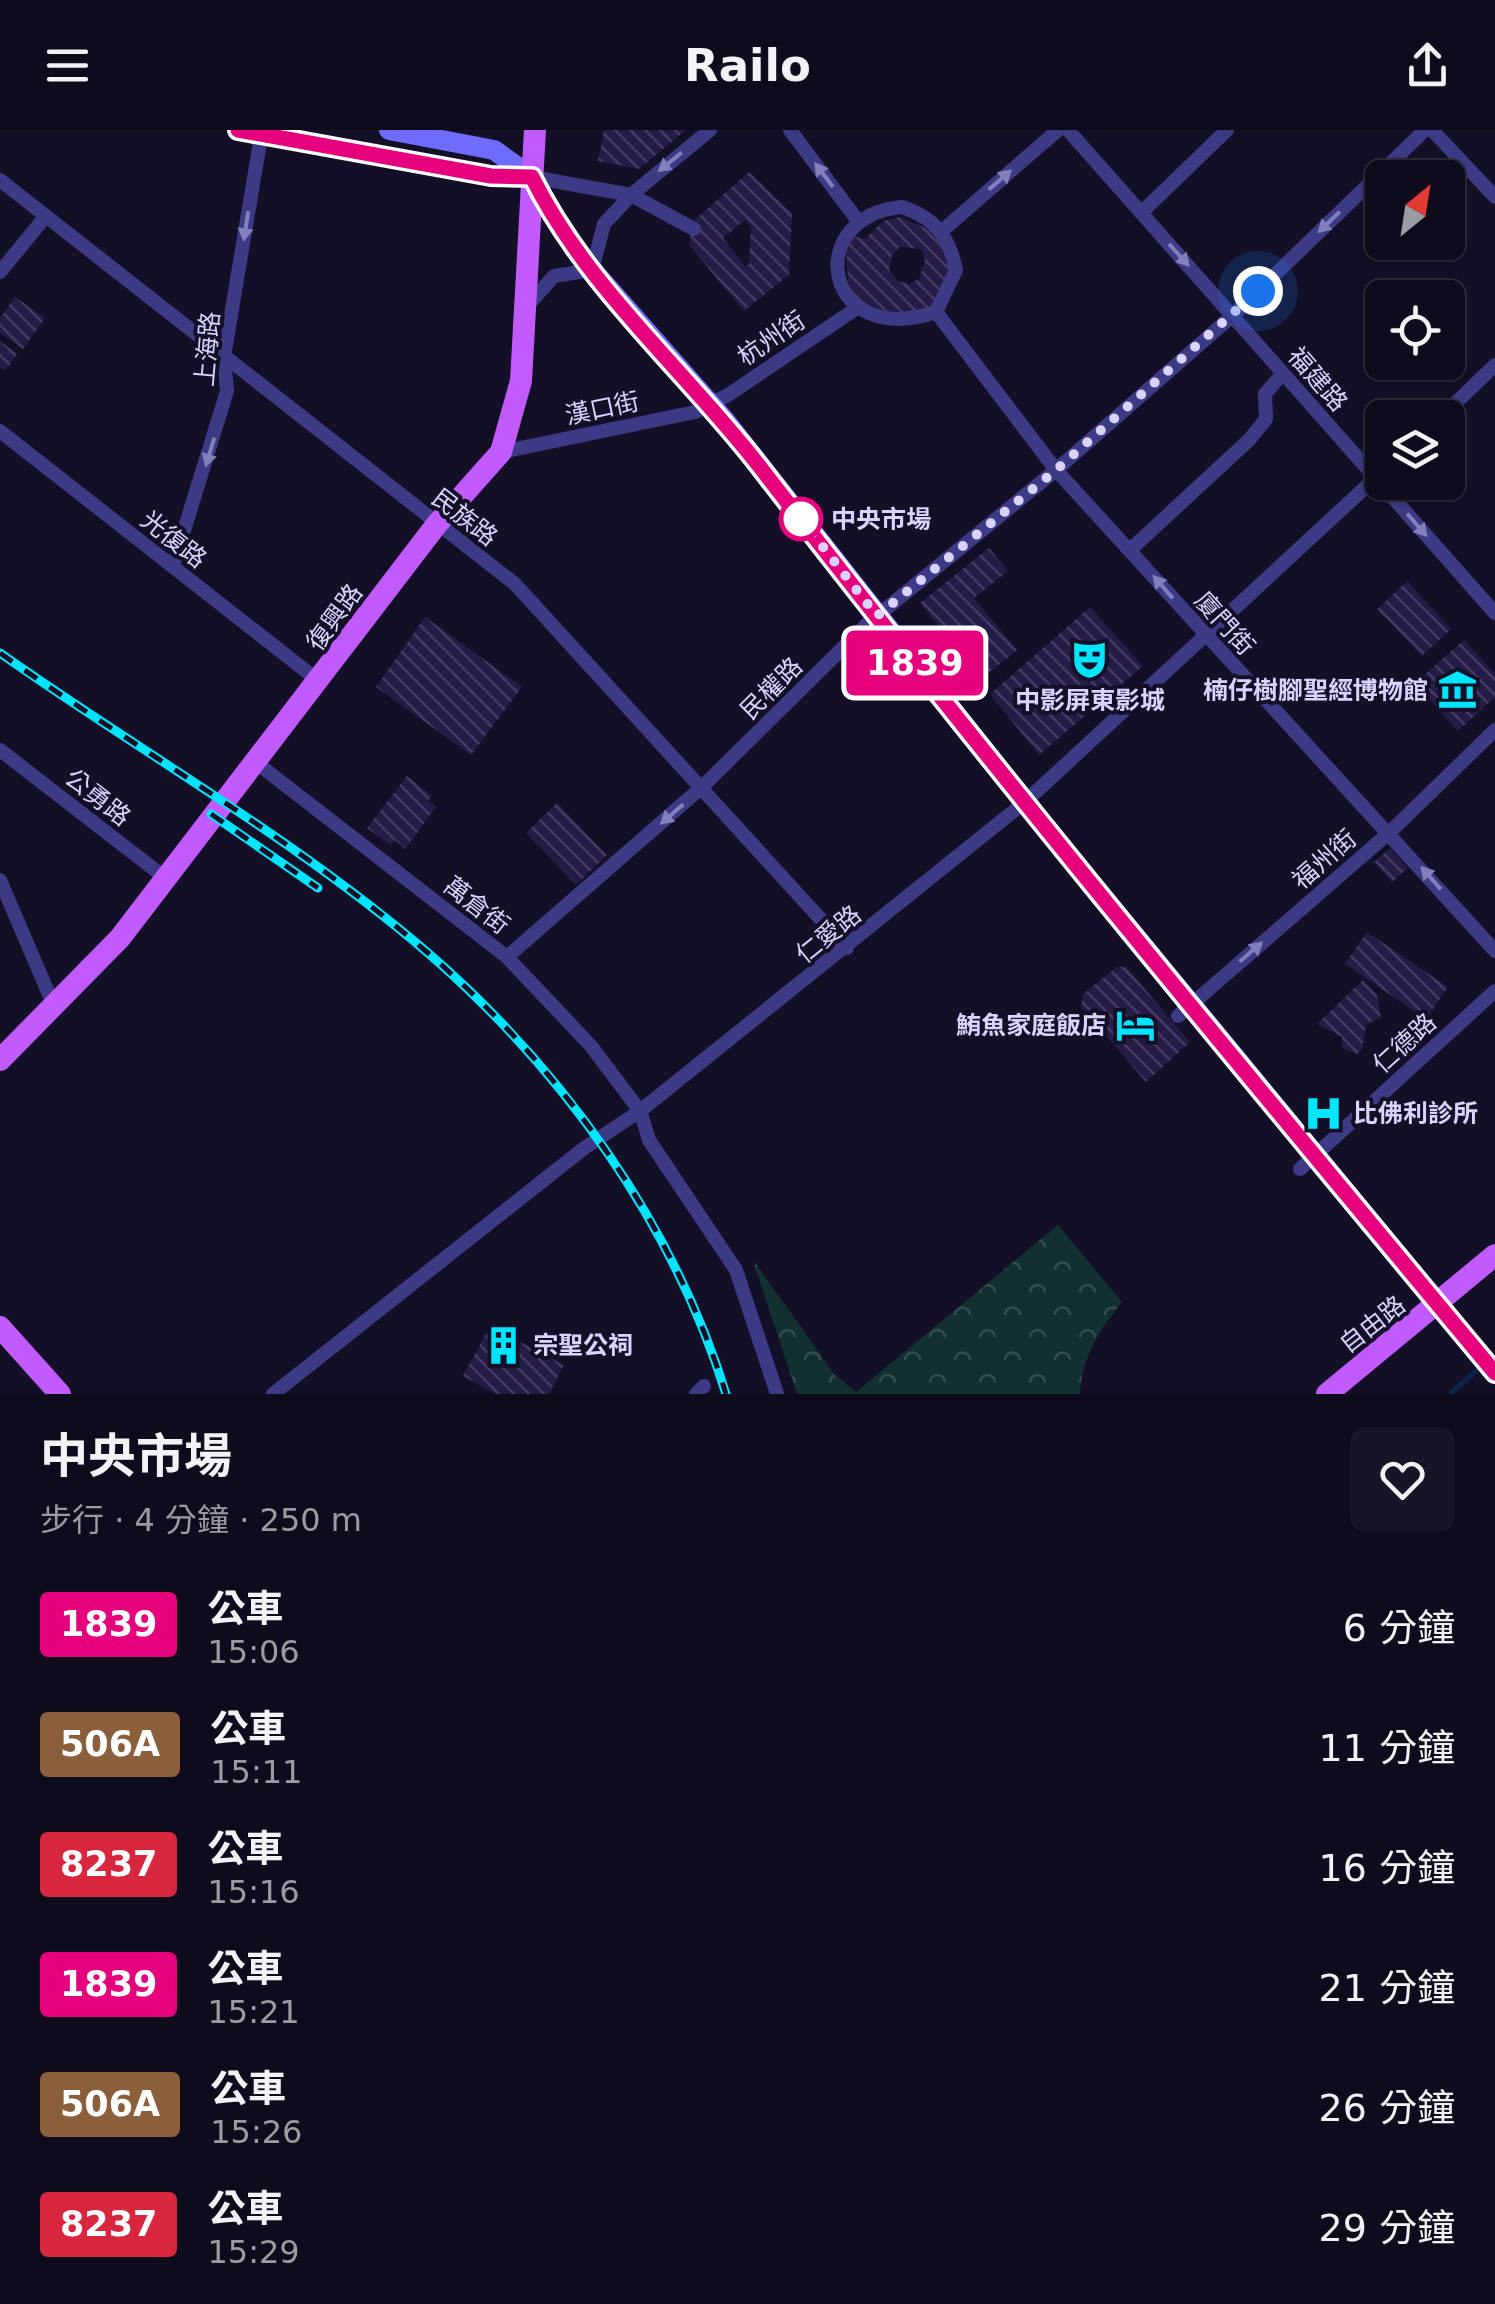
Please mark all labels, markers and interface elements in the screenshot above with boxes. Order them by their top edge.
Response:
icon: menu [40,38,95,93]
icon: share [1400,38,1455,93]
text: Railo [684,39,811,92]
one-way arrow [658,151,683,173]
north arrow [1365,160,1465,260]
map controls [1365,160,1465,500]
one-way arrow [814,162,834,188]
one-way arrow [987,170,1012,192]
one-way arrow [1317,210,1341,233]
one-way arrow [238,211,253,242]
one-way arrow [1167,243,1189,268]
your location [1233,266,1283,316]
button: locate [1365,280,1465,380]
street label: 杭州街 [732,305,810,371]
street label: 上海路 [190,310,225,388]
street label: 福建路 [1282,342,1353,417]
street label: 漢口街 [562,387,642,430]
button: layers [1365,400,1465,500]
one-way arrow [202,437,217,468]
street label: 民族路 [426,483,503,552]
marker: 中央市場 [780,498,822,540]
street label: 光復路 [135,505,212,574]
place label: 中央市場 [831,505,931,534]
one-way arrow [1405,513,1428,537]
one-way arrow [1152,575,1174,600]
street label: 復興路 [301,578,368,656]
street label: 廈門街 [1189,586,1261,661]
line badge: 1839 [845,630,985,696]
theatre icon: 中影屏東影城 [1069,638,1111,680]
text: 1839 [866,643,964,683]
street label: 民權路 [735,652,808,725]
museum icon: 楠仔樹腳聖經博物館 [1437,669,1479,711]
place label: 楠仔樹腳聖經博物館 [1203,676,1428,705]
place label: 中影屏東影城 [1015,686,1165,715]
street label: 公勇路 [59,763,136,832]
one-way arrow [660,802,685,824]
street label: 福州街 [1287,824,1362,895]
one-way arrow [1420,865,1442,890]
street label: 萬倉街 [438,871,515,940]
street label: 仁愛路 [790,900,867,969]
one-way arrow [1238,941,1263,963]
hotel icon: 鮪魚家庭飯店 [1115,1004,1157,1046]
street label: 仁德路 [1367,1007,1442,1079]
place label: 鮪魚家庭飯店 [956,1011,1106,1040]
hospital icon: 比佛利診所 [1302,1092,1344,1134]
place label: 比佛利診所 [1353,1099,1478,1128]
street label: 自由路 [1334,1290,1411,1359]
building icon: 宗聖公祠 [482,1324,524,1366]
place label: 宗聖公祠 [533,1331,633,1360]
button: heart [1350,1427,1455,1532]
text: 中央市場 [40,1428,232,1484]
text: 步行 · 4 分鐘 · 250 m [40,1501,362,1539]
text: 公車 [207,1587,283,1631]
text: 1839 [60,1604,157,1644]
text: 6 分鐘 [1343,1606,1455,1650]
text: 15:06 [207,1633,300,1671]
text: 公車 [210,1707,286,1751]
text: 506A [60,1724,160,1764]
text: 11 分鐘 [1319,1726,1455,1770]
text: 15:11 [210,1753,302,1791]
text: 公車 [207,1827,283,1871]
text: 8237 [60,1844,157,1884]
text: 16 分鐘 [1319,1846,1455,1890]
text: 15:16 [207,1873,300,1911]
text: 公車 [207,1947,283,1991]
text: 1839 [60,1964,157,2004]
text: 21 分鐘 [1319,1966,1455,2010]
text: 15:21 [207,1993,300,2031]
text: 公車 [210,2067,286,2111]
text: 506A [60,2084,160,2124]
text: 26 分鐘 [1319,2086,1455,2130]
text: 15:26 [210,2113,302,2151]
text: 公車 [207,2187,283,2231]
text: 8237 [60,2204,157,2244]
text: 29 分鐘 [1319,2206,1455,2250]
text: 15:29 [207,2233,300,2271]

